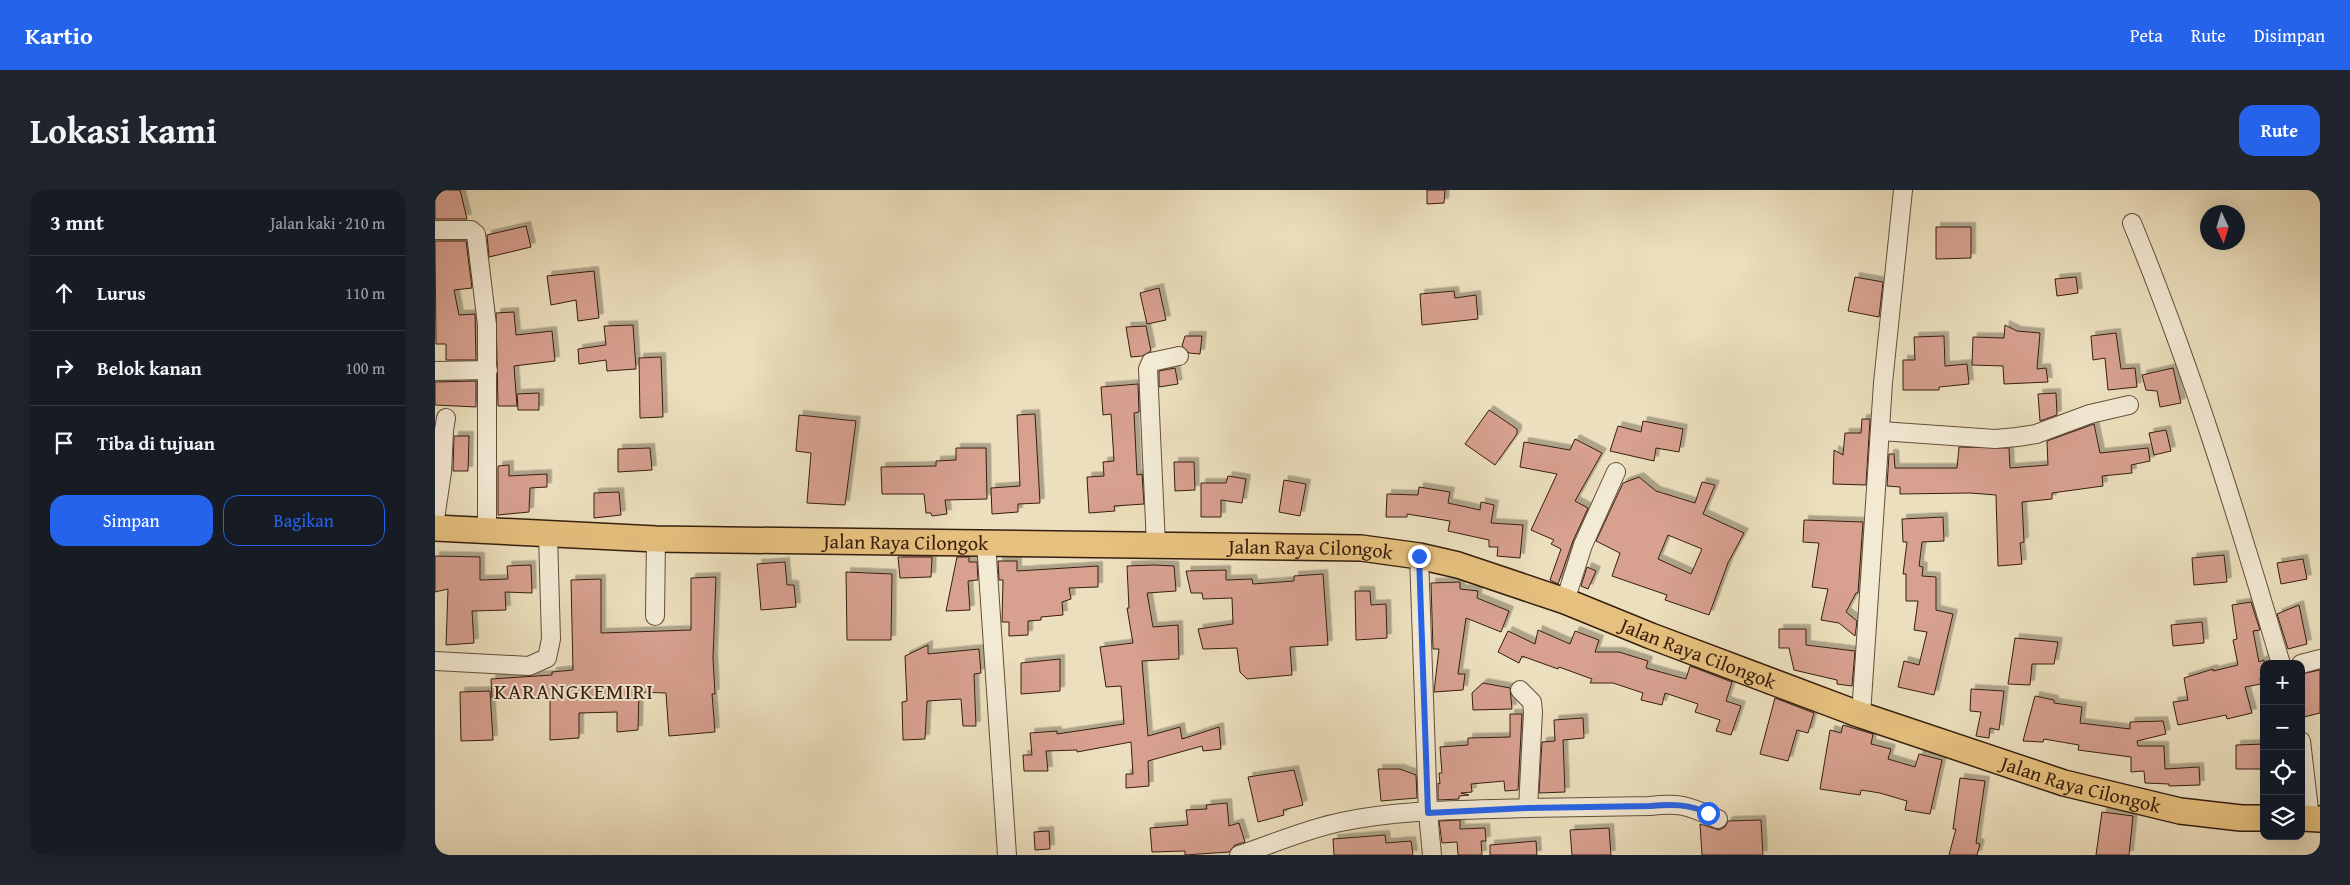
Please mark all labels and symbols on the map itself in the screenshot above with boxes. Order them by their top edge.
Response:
north arrow [2200,205,2245,250]
street label: Jalan Raya Cilongok [820,526,989,557]
street label: Jalan Raya Cilongok [1225,531,1396,566]
route end [1408,545,1431,568]
street label: Jalan Raya Cilongok [1613,609,1781,696]
district label: KARANGKEMIRI [494,675,654,707]
street label: Jalan Raya Cilongok [1995,747,2165,820]
route start [1697,802,1720,825]

